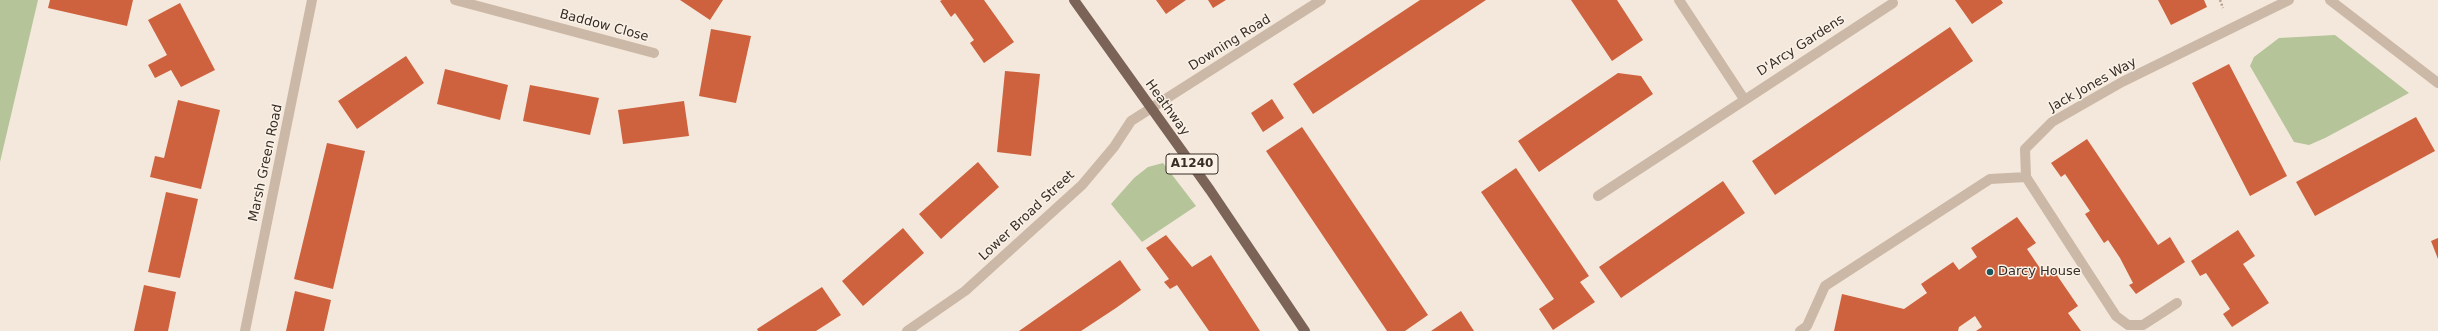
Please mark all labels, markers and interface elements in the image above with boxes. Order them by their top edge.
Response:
street label: Baddow Close [558,7,650,45]
street label: Downing Road [1186,12,1274,74]
street label: D'Arcy Gardens [1754,12,1848,80]
street label: Jack Jones Way [2047,55,2139,115]
street label: Heathway [1141,77,1193,139]
street label: Marsh Green Road [246,103,286,223]
road number: A1240 [1166,154,1218,174]
street label: Lower Broad Street [976,168,1078,264]
place label: Darcy House [1998,264,2081,280]
marker: Darcy House [1985,267,1995,277]

